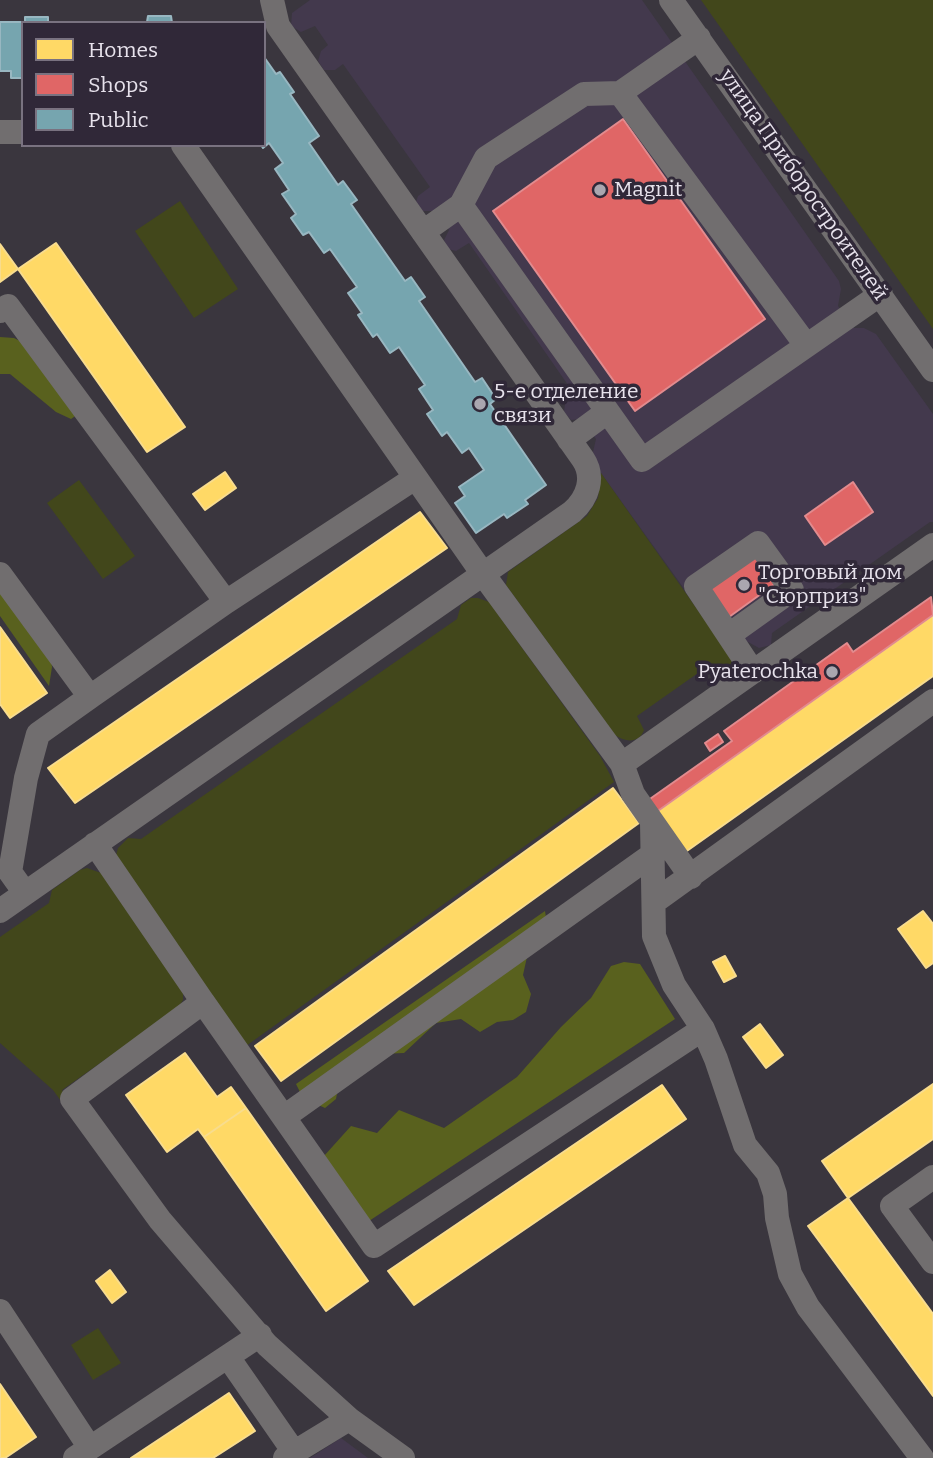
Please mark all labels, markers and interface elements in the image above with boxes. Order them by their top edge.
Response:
legend [21,21,266,147]
text: Homes [88,37,158,63]
street label: улица Приборостроителей [713,64,893,306]
text: Shops [88,72,148,98]
text: Public [88,107,149,133]
place label: Magnit [614,177,682,203]
marker: Magnit [592,182,608,198]
place label: 5-е отделение связи [494,379,638,429]
marker: 5-е отделение связи [472,396,488,412]
place label: Торговый дом "Сюрприз" [758,560,902,610]
marker: Торговый дом "Сюрприз" [736,577,752,593]
place label: Pyaterochka [698,659,818,685]
marker: Pyaterochka [824,664,840,680]

